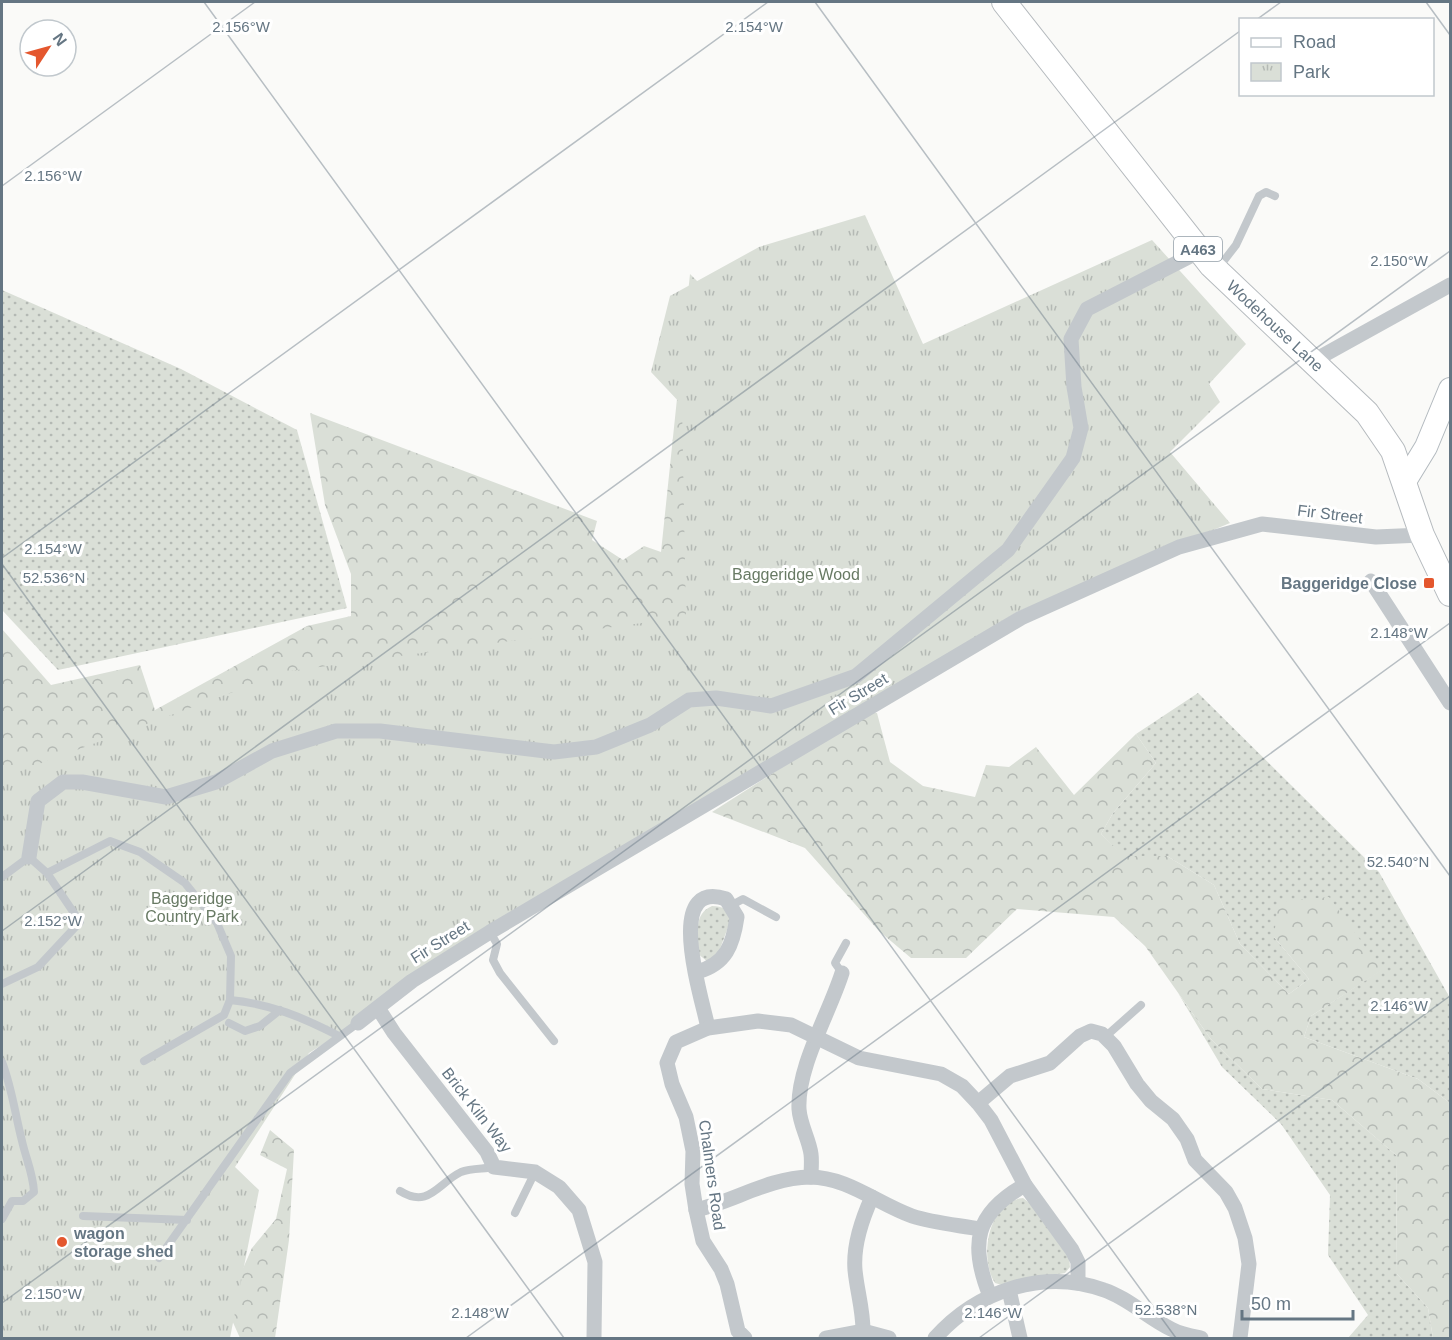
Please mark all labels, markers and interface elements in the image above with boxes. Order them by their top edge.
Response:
north arrow [18,18,78,78]
text: 2.156°W [212,18,271,35]
text: 2.154°W [725,18,784,35]
legend [1239,18,1434,96]
text: N [49,30,70,49]
text: Road [1293,32,1336,52]
text: Park [1293,62,1331,82]
text: 2.156°W [24,167,83,184]
road number: A463 [1174,237,1222,261]
text: 2.150°W [1370,252,1429,269]
street label: Wodehouse Lane [1223,277,1327,375]
street label: Fir Street [1296,502,1364,527]
text: 2.154°W [24,540,83,557]
park label: Baggeridge Wood [732,566,860,583]
text: 52.536°N [23,569,85,586]
place label: Baggeridge Close [1281,575,1417,592]
marker: Baggeridge Close [1422,576,1436,590]
text: 2.148°W [1370,624,1429,641]
street label: Fir Street [825,669,891,718]
text: 52.540°N [1367,853,1429,870]
park label: Baggeridge Country Park [145,890,240,925]
text: 2.152°W [24,912,83,929]
street label: Fir Street [408,917,473,967]
text: 2.146°W [1370,997,1429,1014]
street label: Brick Kiln Way [439,1064,515,1156]
street label: Chalmers Road [696,1119,728,1231]
place label: wagon storage shed [73,1225,174,1260]
marker: wagon storage shed [55,1235,69,1249]
scale bar [1242,1283,1353,1321]
text: 2.150°W [24,1285,83,1302]
text: 50 m [1251,1294,1291,1314]
text: 52.538°N [1135,1301,1197,1318]
text: 2.148°W [451,1304,510,1321]
text: 2.146°W [964,1304,1023,1321]

